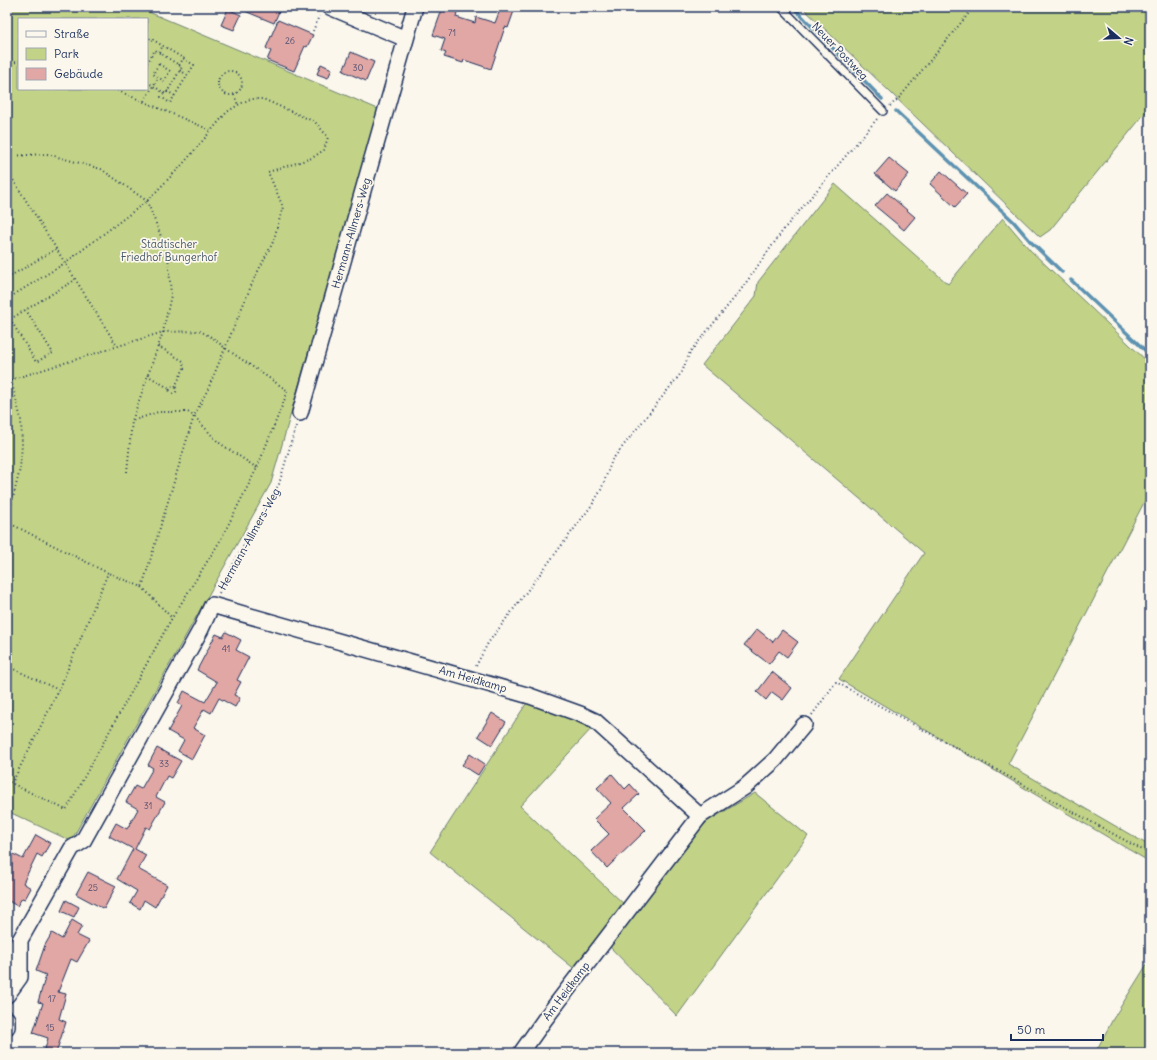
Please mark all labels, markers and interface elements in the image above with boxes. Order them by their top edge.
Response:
legend [18,18,148,90]
north arrow [1099,18,1139,58]
street label: Neuer Postweg [809,19,871,83]
text: Straße [54,26,89,41]
house number: 71 [448,27,456,38]
house number: 26 [285,35,295,46]
text: N [1121,35,1136,47]
text: Park [54,46,79,61]
house number: 30 [352,62,364,73]
text: Gebäude [54,66,103,81]
street label: Hermann-Allmers-Weg [328,176,374,290]
park label: Städtischer Friedhof Bungerhof [121,237,218,264]
street label: Hermann-Allmers-Weg [215,486,283,592]
house number: 41 [222,643,230,654]
street label: Am Heidkamp [438,663,508,695]
house number: 33 [159,758,169,769]
house number: 31 [144,800,152,811]
house number: 25 [88,882,98,893]
street label: Am Heidkamp [539,959,593,1023]
house number: 17 [48,993,57,1004]
scale bar [1011,1016,1103,1042]
house number: 15 [46,1022,54,1033]
text: 50 m [1017,1022,1046,1037]

